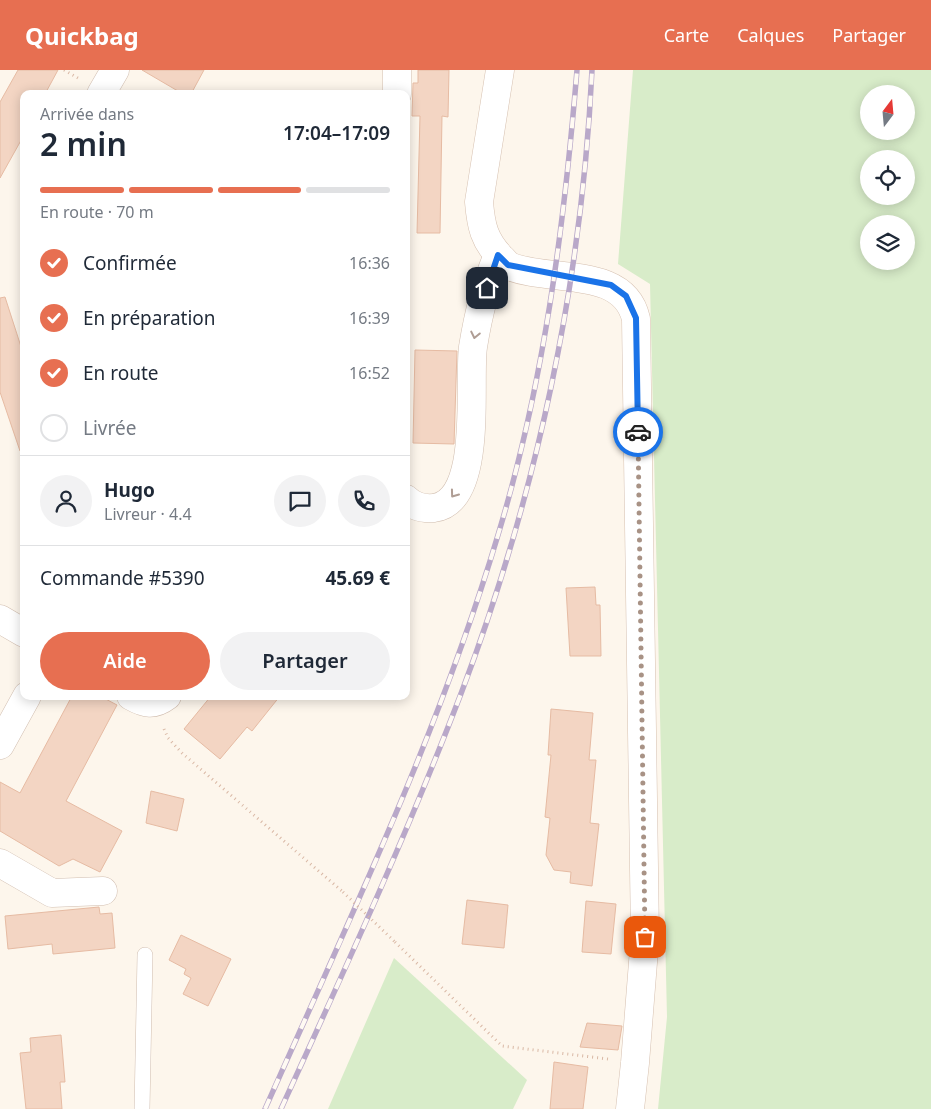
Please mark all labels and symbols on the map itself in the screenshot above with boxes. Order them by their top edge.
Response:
north arrow [860,85,915,140]
pin [466,267,508,309]
one-way arrow [471,331,481,339]
courier [613,407,663,457]
one-way arrow [451,488,460,498]
pin [624,916,666,958]

